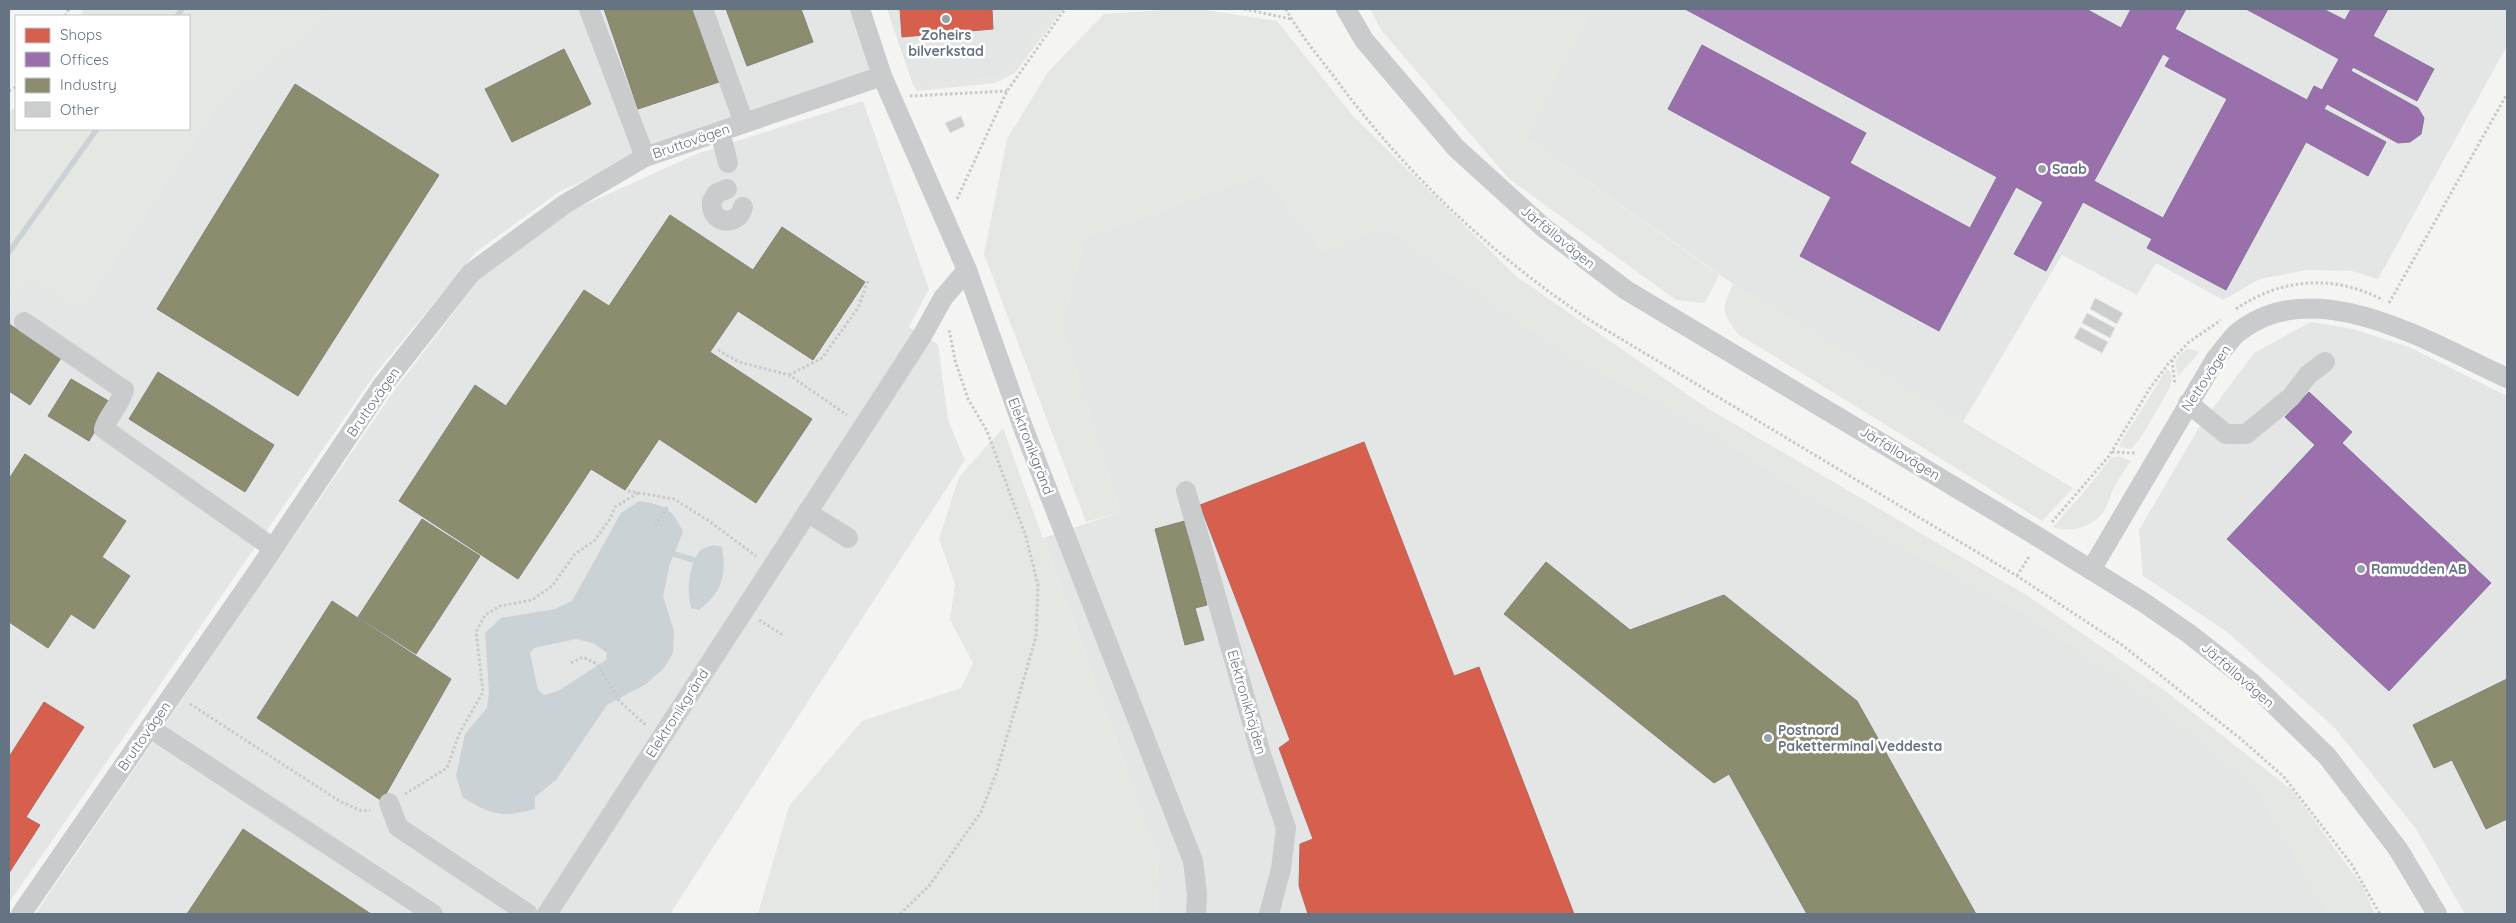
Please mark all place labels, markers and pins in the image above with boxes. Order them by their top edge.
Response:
marker: Zoheirs bilverkstad [940,13,952,25]
place label: Zoheirs bilverkstad [908,26,984,60]
place label: Saab [2052,160,2087,178]
marker: Saab [2036,163,2048,175]
place label: Ramudden AB [2371,560,2467,578]
marker: Ramudden AB [2355,563,2367,575]
place label: Postnord Paketterminal Veddesta [1778,721,1942,755]
marker: Postnord Paketterminal Veddesta [1762,732,1774,744]

